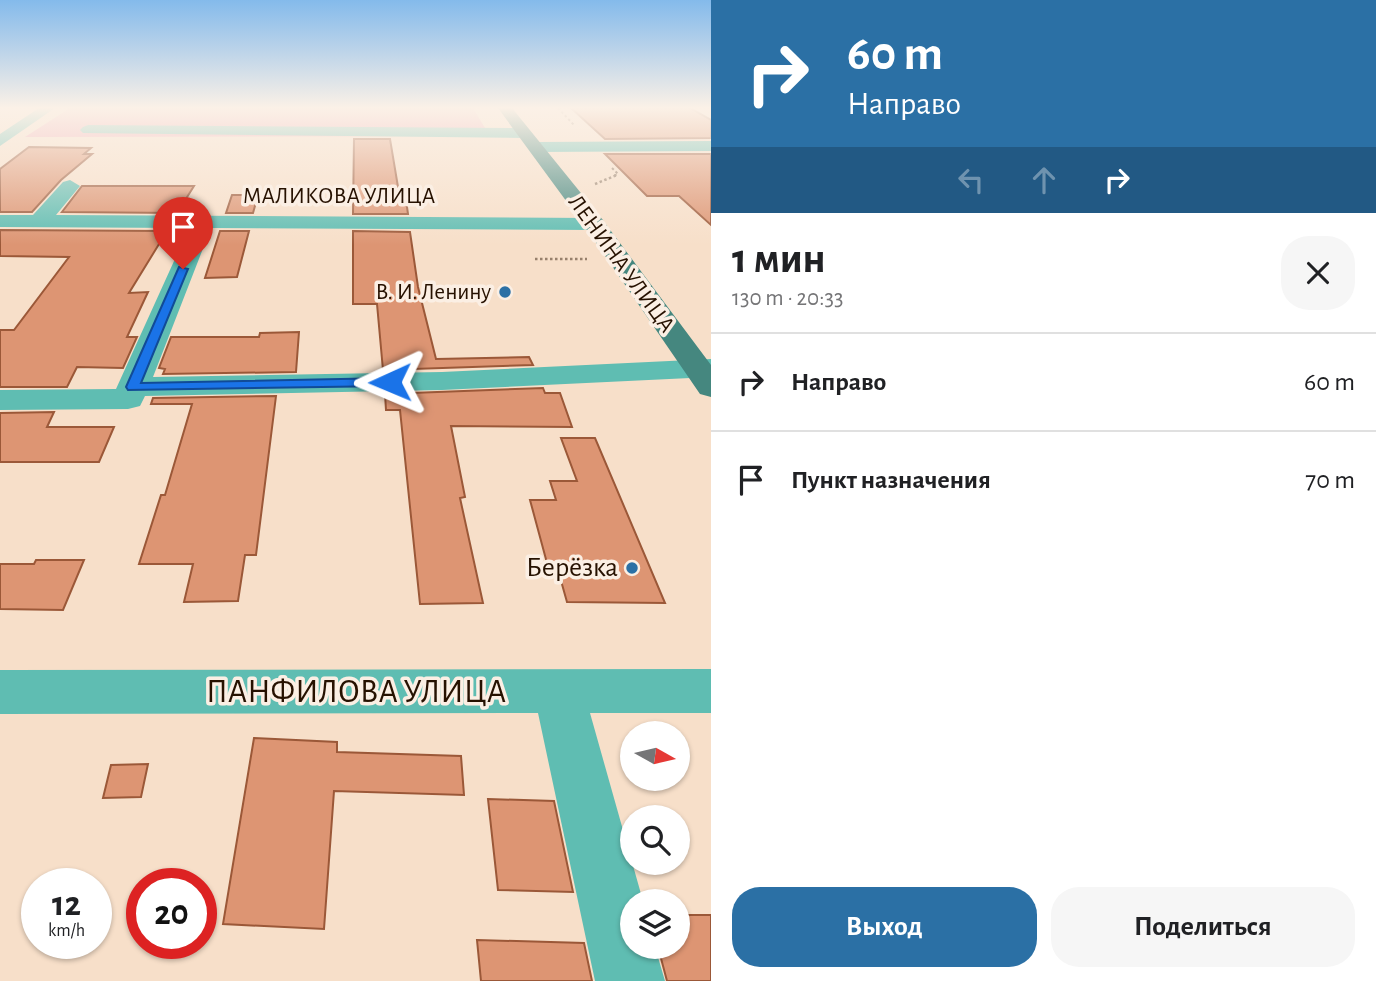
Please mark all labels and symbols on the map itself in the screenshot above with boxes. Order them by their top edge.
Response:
street label: МАЛИКОВА УЛИЦА [243,185,435,208]
street label: ЛЕНИНА УЛИЦА [564,191,678,337]
pin [153,197,213,269]
place label: В. И. Ленину [376,281,491,304]
marker: В. И. Ленину [497,284,513,300]
position arrow [353,345,427,419]
place label: Берёзка [526,554,618,582]
marker: Берёзка [624,560,640,576]
street label: ПАНФИЛОВА УЛИЦА [206,676,506,709]
north arrow [620,721,690,791]
speed limit sign: 20 [126,868,217,959]

